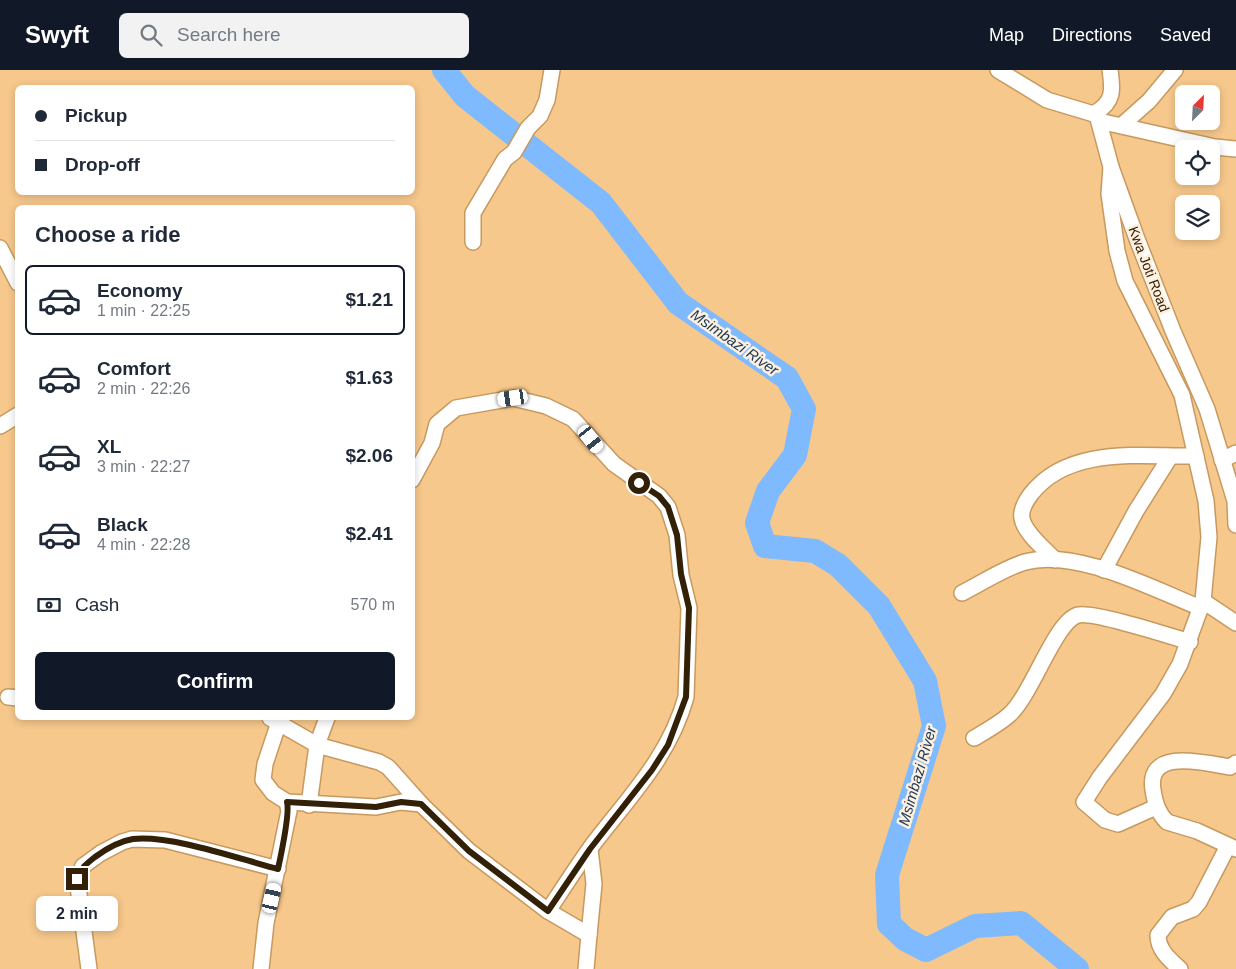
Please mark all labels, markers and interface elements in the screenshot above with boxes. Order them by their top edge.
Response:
search box [119,13,469,58]
text: Swyft [25,21,89,48]
icon: search [137,21,165,49]
text: Search here [177,24,281,45]
text: Map [989,25,1024,45]
text: Directions [1052,25,1132,45]
text: Saved [1160,25,1211,45]
north arrow [1175,85,1220,130]
map controls [1175,85,1220,240]
text: Pickup [65,105,127,126]
button: locate [1175,140,1220,185]
text: Drop-off [65,154,140,175]
button: layers [1175,195,1220,240]
text: Choose a ride [35,222,180,247]
street label: Kwa Joti Road [1125,224,1173,314]
icon: car [37,278,82,323]
text: Economy [97,280,183,301]
text: $1.21 [345,289,393,310]
text: 1 min · 22:25 [97,302,190,319]
water label: Msimbazi River [688,306,783,379]
icon: car [37,356,82,401]
text: Comfort [97,358,171,379]
text: $1.63 [345,367,393,388]
text: 2 min · 22:26 [97,380,190,397]
car [497,388,528,408]
car [575,423,606,455]
icon: car [37,434,82,479]
text: XL [97,436,121,457]
text: $2.06 [345,445,393,466]
text: 3 min · 22:27 [97,458,190,475]
route start [628,472,650,494]
icon: car [37,512,82,557]
text: Black [97,514,148,535]
text: $2.41 [345,523,393,544]
text: 4 min · 22:28 [97,536,190,553]
icon: cash [35,591,63,619]
text: Cash [75,594,119,615]
text: 570 m [351,596,395,613]
button: Confirm [35,652,395,710]
water label: Msimbazi River [895,723,940,828]
route end [66,868,88,890]
car [261,882,282,914]
callout: 2 min [36,896,118,932]
text: 2 min [56,905,98,922]

